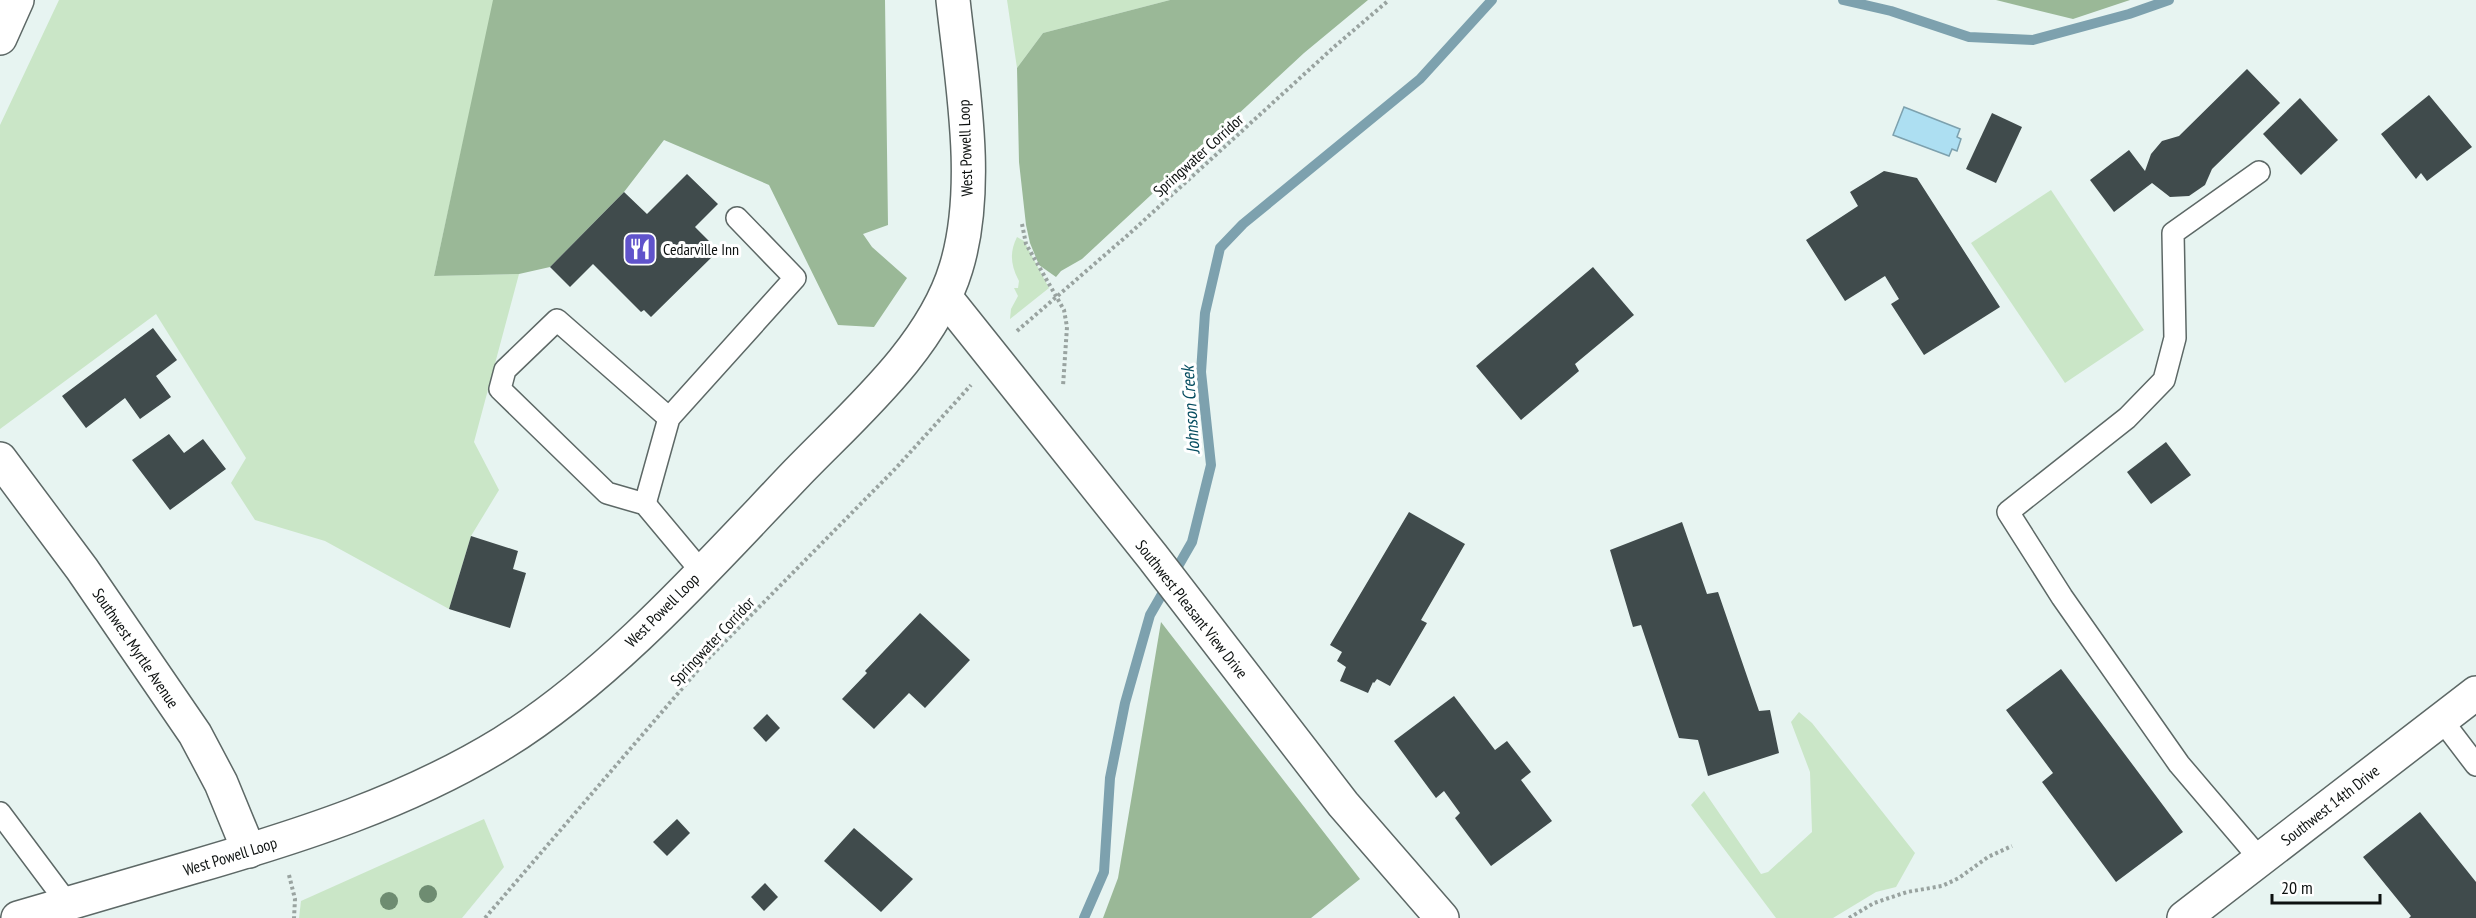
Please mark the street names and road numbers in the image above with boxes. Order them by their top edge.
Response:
street label: West Powell Loop [953,99,977,197]
street label: Springwater Corridor [1149,109,1248,201]
street label: Southwest Pleasant View Drive [1132,536,1252,682]
street label: West Powell Loop [621,569,703,651]
street label: Southwest Myrtle Avenue [88,584,184,712]
street label: Springwater Corridor [666,592,759,690]
street label: Southwest 14th Drive [2277,760,2383,850]
street label: West Powell Loop [181,832,279,880]

